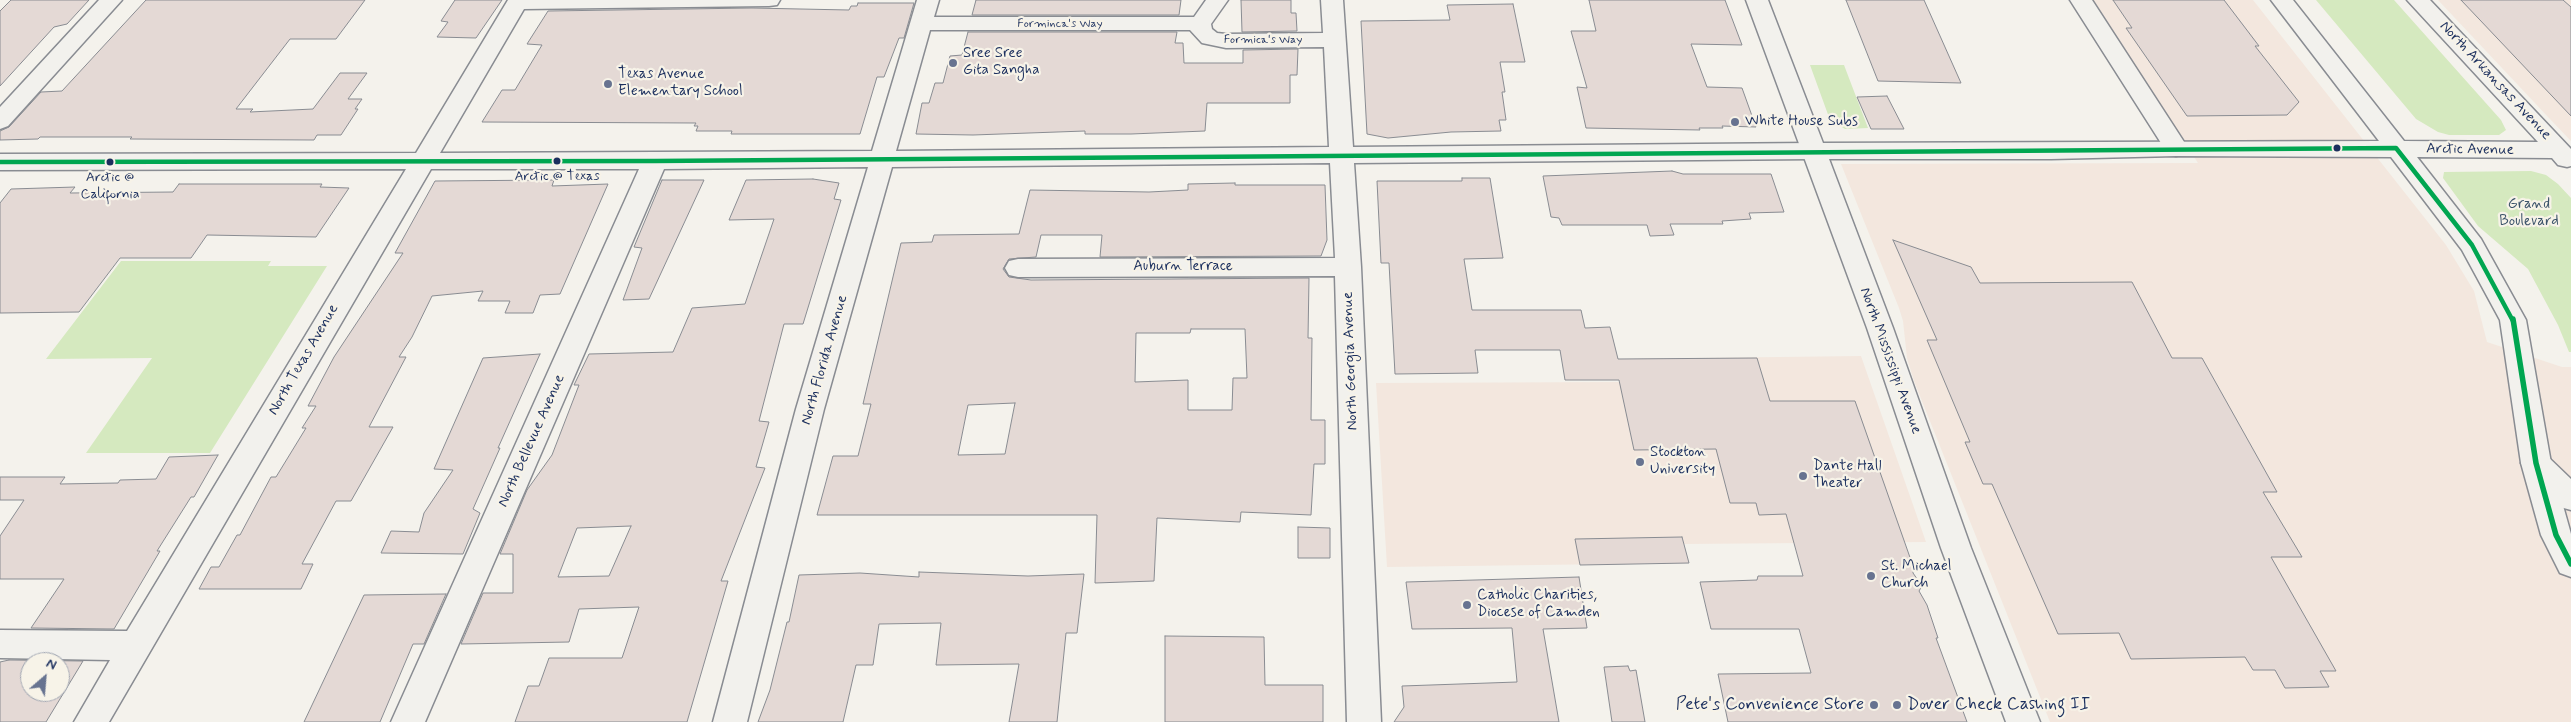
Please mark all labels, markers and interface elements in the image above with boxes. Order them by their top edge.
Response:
street label: Forminca's Way [1017,17,1103,31]
street label: North Arkansas Avenue [2435,18,2555,144]
street label: Formica's Way [1224,33,1302,47]
place label: Sree Sree Gita Sangha [963,45,1040,80]
marker: Sree Sree Gita Sangha [947,57,959,69]
place label: Texas Avenue Elementary School [618,66,743,101]
marker: Texas Avenue Elementary School [602,78,614,90]
place label: White House Subs [1745,113,1858,131]
marker: White House Subs [1729,116,1741,128]
street label: Arctic Avenue [2426,140,2514,160]
unlabelled marker [2332,143,2342,153]
marker: Arctic @ Texas [552,156,562,166]
marker: Arctic @ California [105,157,115,167]
place label: Arctic @ Texas [514,169,600,185]
place label: Arctic @ California [80,170,140,202]
park label: Grand Boulevard [2499,196,2559,231]
street label: Auburn Terrace [1133,258,1233,276]
street label: North Mississippi Avenue [1855,285,1925,437]
street label: North Georgia Avenue [1340,291,1362,431]
street label: North Florida Avenue [798,293,852,427]
street label: North Texas Avenue [265,301,343,419]
street label: North Bellevue Avenue [495,372,569,510]
place label: Stockton University [1650,444,1715,479]
marker: Stockton University [1634,456,1646,468]
place label: Dante Hall Theater [1813,458,1881,493]
marker: Dante Hall Theater [1797,470,1809,482]
place label: St. Michael Church [1881,558,1952,593]
marker: St. Michael Church [1865,570,1877,582]
place label: Catholic Charities, Diocese of Camden [1477,587,1600,622]
marker: Catholic Charities, Diocese of Camden [1461,599,1473,611]
north arrow [20,652,70,702]
text: N [43,654,60,675]
place label: Pete's Convenience Store [1676,694,1864,716]
place label: Dover Check Cashing II [1907,694,2090,716]
marker: Pete's Convenience Store [1868,699,1880,711]
marker: Dover Check Cashing II [1891,699,1903,711]

